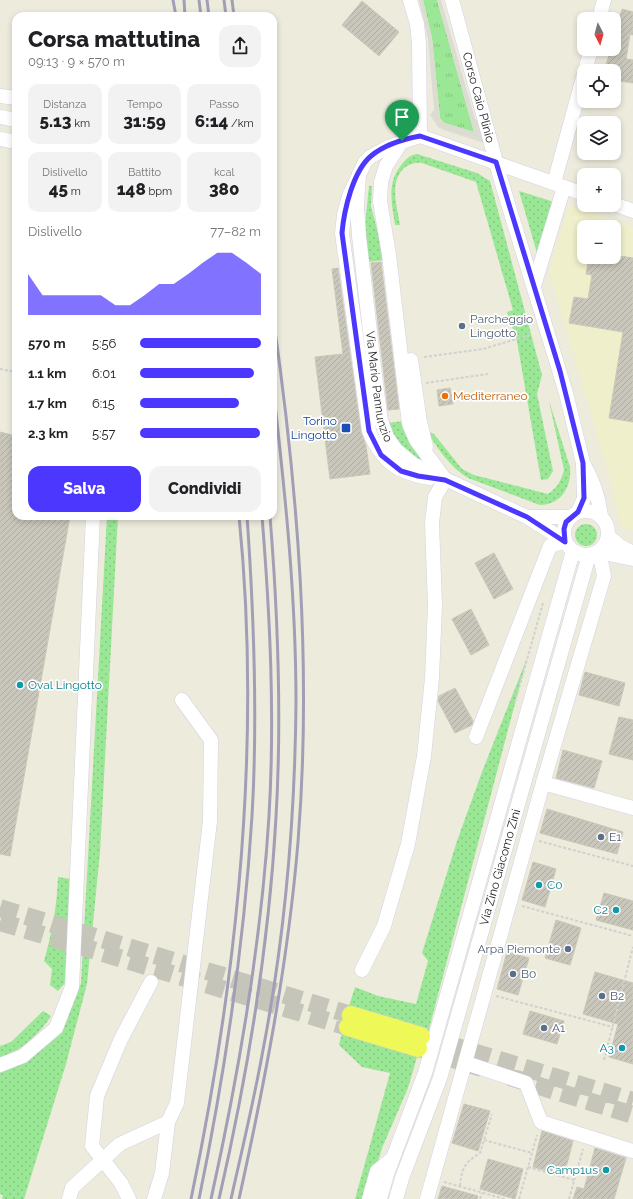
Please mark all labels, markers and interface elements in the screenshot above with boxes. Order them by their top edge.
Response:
north arrow [577,12,621,56]
map controls [577,12,621,264]
button: share [219,25,261,67]
text: Corsa mattutina [28,26,200,52]
street label: Corso Caio Plinio [459,51,497,144]
text: 09:13 · 9 × 570 m [28,54,125,69]
button: locate [577,64,621,108]
text: Distanza [43,98,86,111]
text: Tempo [127,98,162,111]
text: Passo [209,98,239,111]
pin [385,100,419,141]
icon: arrive [391,106,413,128]
text: 5.13 [39,111,71,131]
text: 31:59 [123,111,166,131]
text: 6:14 [195,111,228,131]
button: layers [577,116,621,160]
text: km [71,117,90,130]
text: /km [228,117,254,130]
text: Dislivello [42,166,88,179]
text: Battito [128,166,161,179]
text: kcal [214,166,234,179]
button: + [577,168,621,212]
text: 45 [49,179,68,199]
text: 148 [117,179,146,199]
text: 380 [209,179,239,199]
text: m [68,185,81,198]
text: bpm [146,185,172,198]
button: − [577,220,621,264]
text: Dislivello [28,224,82,239]
text: 77–82 m [210,224,261,239]
place label: Parcheggio Lingotto [470,312,533,340]
marker: Parcheggio Lingotto [457,321,467,331]
street label: Via Mario Pannunzio [363,330,395,445]
text: 570 m [28,336,66,351]
text: 5:56 [92,336,116,351]
text: 1.1 km [28,366,66,381]
text: 6:01 [92,366,116,381]
place label: Mediterraneo [453,389,528,403]
marker: Mediterraneo [440,391,450,401]
text: 1.7 km [28,396,67,411]
text: 6:15 [92,396,115,411]
place label: Torino Lingotto [291,414,337,442]
marker: Torino Lingotto [340,422,352,434]
text: 2.3 km [28,426,68,441]
text: 5:57 [92,426,116,441]
button: Salva [28,466,141,512]
button: Condividi [149,466,261,512]
place label: Oval Lingotto [28,678,102,692]
marker: Oval Lingotto [15,680,25,690]
street label: Via Zino Giacomo Zini [477,807,523,927]
place label: E1 [609,830,621,844]
marker: E1 [596,832,606,842]
place label: C0 [547,878,563,892]
marker: C0 [534,880,544,890]
place label: C2 [594,903,608,917]
marker: C2 [611,905,621,915]
place label: Arpa Piemonte [477,942,560,956]
marker: Arpa Piemonte [563,944,573,954]
place label: B0 [521,967,536,981]
marker: B0 [508,969,518,979]
place label: B2 [610,989,624,1003]
marker: B2 [597,991,607,1001]
place label: A1 [552,1021,565,1035]
marker: A1 [539,1023,549,1033]
place label: A3 [599,1041,614,1055]
marker: A3 [617,1043,627,1053]
place label: Camp1us [547,1163,598,1177]
marker: Camp1us [601,1165,611,1175]

